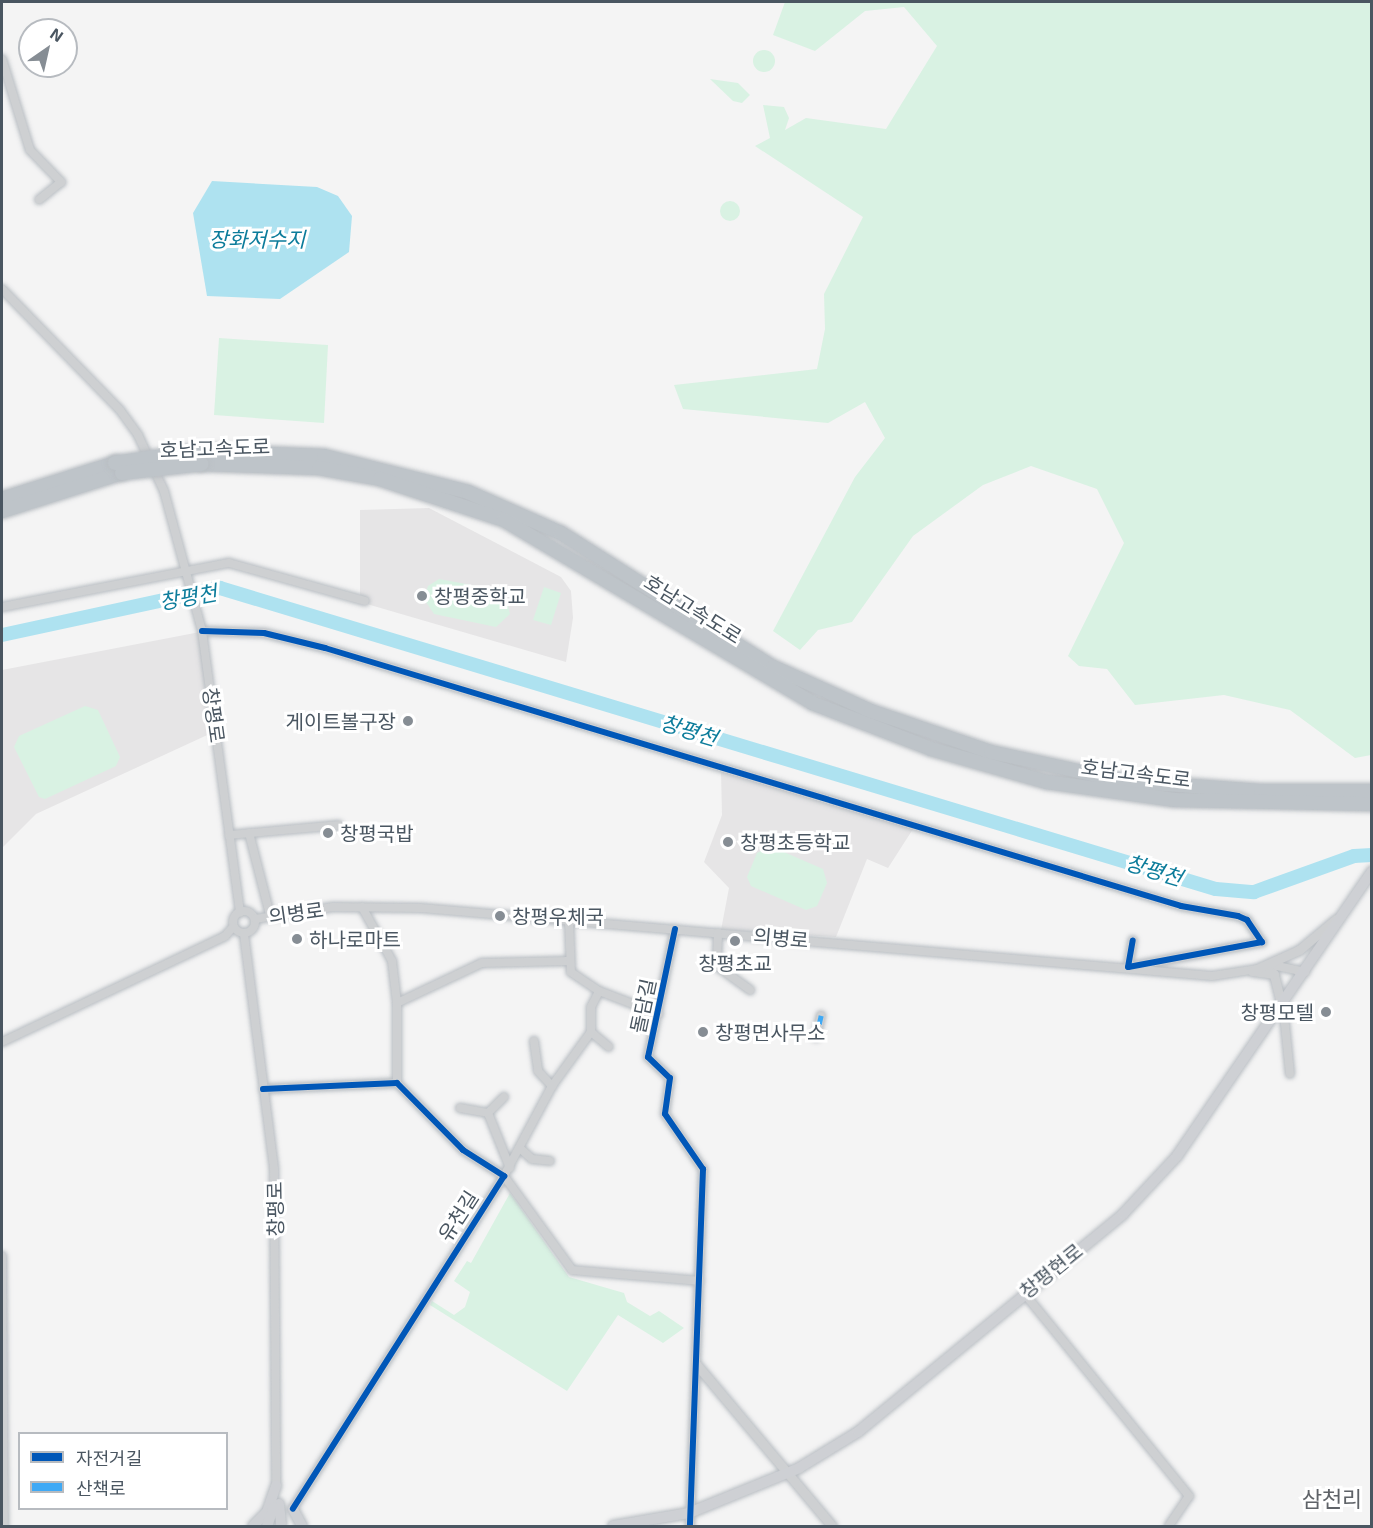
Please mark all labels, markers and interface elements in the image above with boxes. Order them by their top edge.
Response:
north arrow [18,18,78,78]
text: N [47,23,67,45]
water label: 장화저수지 [209,226,305,252]
street label: 호남고속도로 [159,434,271,462]
street label: 호남고속도로 [640,570,746,648]
water label: 창평천 [157,580,219,614]
place label: 창평중학교 [434,584,526,608]
marker: 창평중학교 [415,589,429,603]
street label: 창평로 [198,686,230,744]
place label: 게이트볼구장 [286,709,396,733]
water label: 창평천 [658,709,720,751]
marker: 게이트볼구장 [401,714,415,728]
street label: 호남고속도로 [1080,754,1192,792]
place label: 창평국밥 [340,821,414,845]
marker: 창평국밥 [321,826,335,840]
place label: 창평초등학교 [740,830,850,854]
marker: 창평초등학교 [721,835,735,849]
water label: 창평천 [1123,849,1185,891]
street label: 의병로 [267,897,325,929]
place label: 창평우체국 [512,904,604,928]
marker: 창평우체국 [493,909,507,923]
street label: 의병로 [752,924,810,952]
place label: 하나로마트 [309,927,401,951]
marker: 하나로마트 [290,932,304,946]
marker: 창평초교 [728,934,742,948]
place label: 창평초교 [698,951,772,975]
street label: 돌담길 [626,977,660,1035]
place label: 창평모텔 [1240,1000,1314,1024]
marker: 창평모텔 [1319,1005,1333,1019]
place label: 창평면사무소 [715,1020,825,1044]
marker: 창평면사무소 [696,1025,710,1039]
street label: 창평로 [263,1181,287,1237]
street label: 유천길 [433,1186,483,1246]
street label: 창평현로 [1015,1239,1087,1303]
legend [18,1432,228,1510]
text: 자전거길 [76,1447,142,1469]
text: 산책로 [76,1477,126,1499]
district label: 삼천리 [1302,1486,1362,1512]

